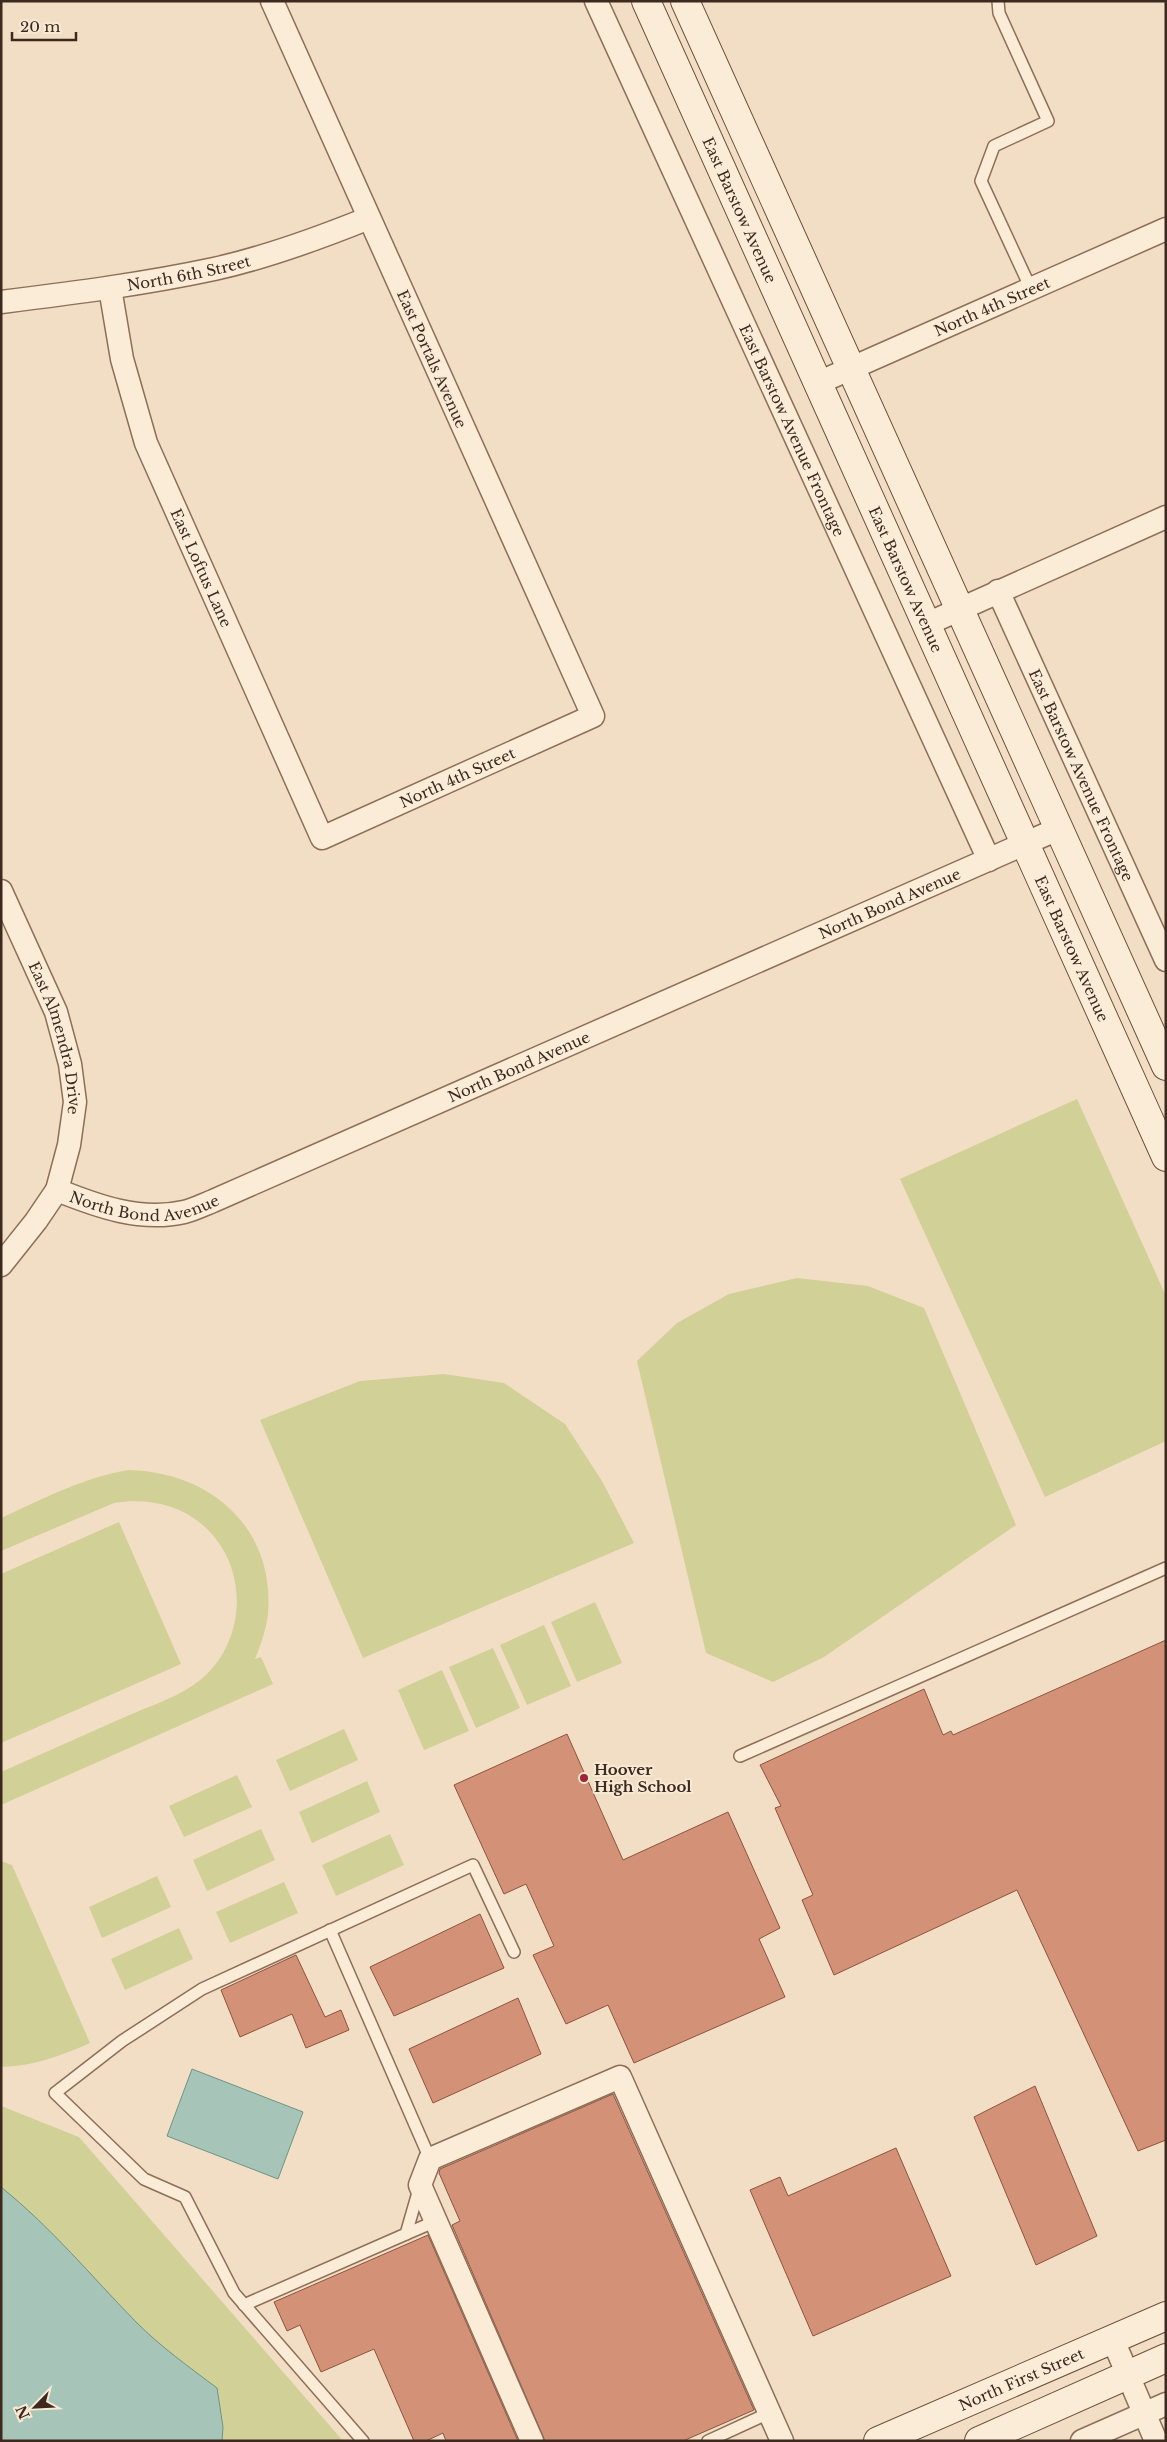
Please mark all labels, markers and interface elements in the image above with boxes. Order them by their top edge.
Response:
scale bar [12,10,76,42]
text: 20 m [20,17,60,36]
street label: East Barstow Avenue [699,134,781,286]
street label: North 6th Street [126,251,253,294]
street label: North 4th Street [931,272,1053,340]
street label: East Portals Avenue [393,287,471,431]
street label: East Barstow Avenue Frontage [736,321,849,539]
street label: East Barstow Avenue [865,503,947,655]
street label: East Loftus Lane [167,506,236,630]
street label: East Barstow Avenue Frontage [1025,666,1138,884]
street label: North 4th Street [396,743,518,811]
street label: North Bond Avenue [815,864,963,943]
street label: East Barstow Avenue [1031,872,1113,1025]
street label: East Almendra Drive [25,958,85,1116]
street label: North Bond Avenue [445,1027,593,1106]
street label: North Bond Avenue [67,1186,222,1225]
place label: Hoover High School [594,1760,692,1796]
marker: Hoover High School [578,1772,590,1784]
street label: North First Street [956,2343,1087,2414]
north arrow [10,2382,60,2432]
text: N [12,2403,34,2422]

